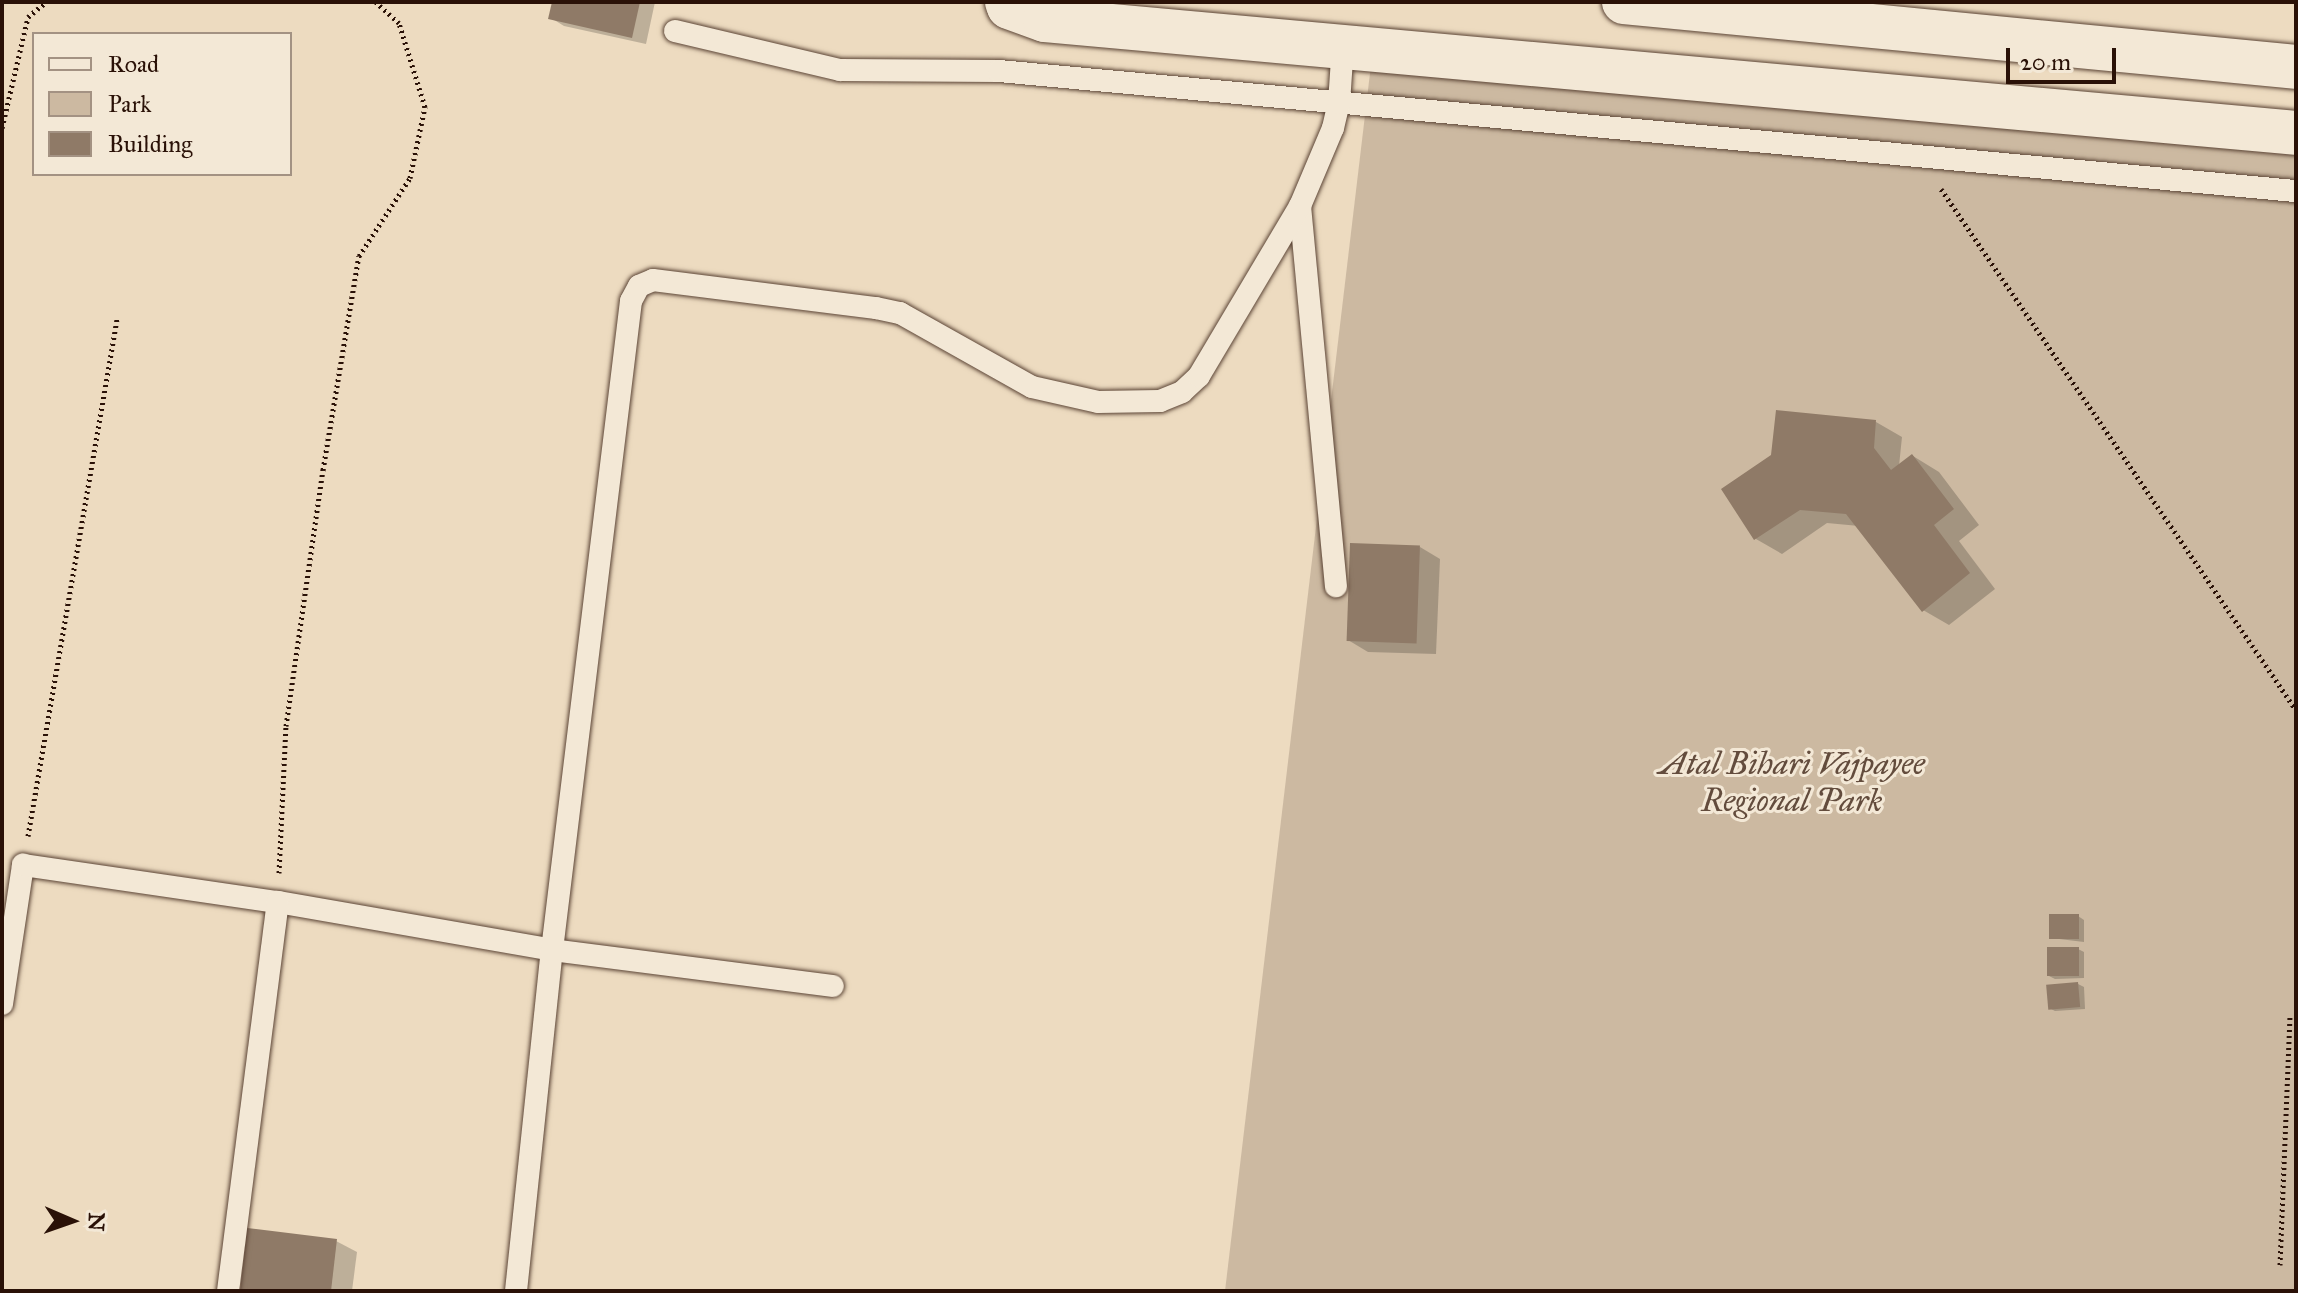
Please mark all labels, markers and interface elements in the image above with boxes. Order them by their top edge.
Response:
legend [32,32,292,176]
scale bar [2010,32,2120,82]
text: 20 m [2020,47,2071,77]
text: Road [108,49,159,79]
text: Park [108,89,151,119]
text: Building [108,129,193,159]
park label: Atal Bihari Vajpayee Regional Park [1659,746,1925,821]
north arrow [32,1181,112,1261]
text: N [83,1212,110,1232]

